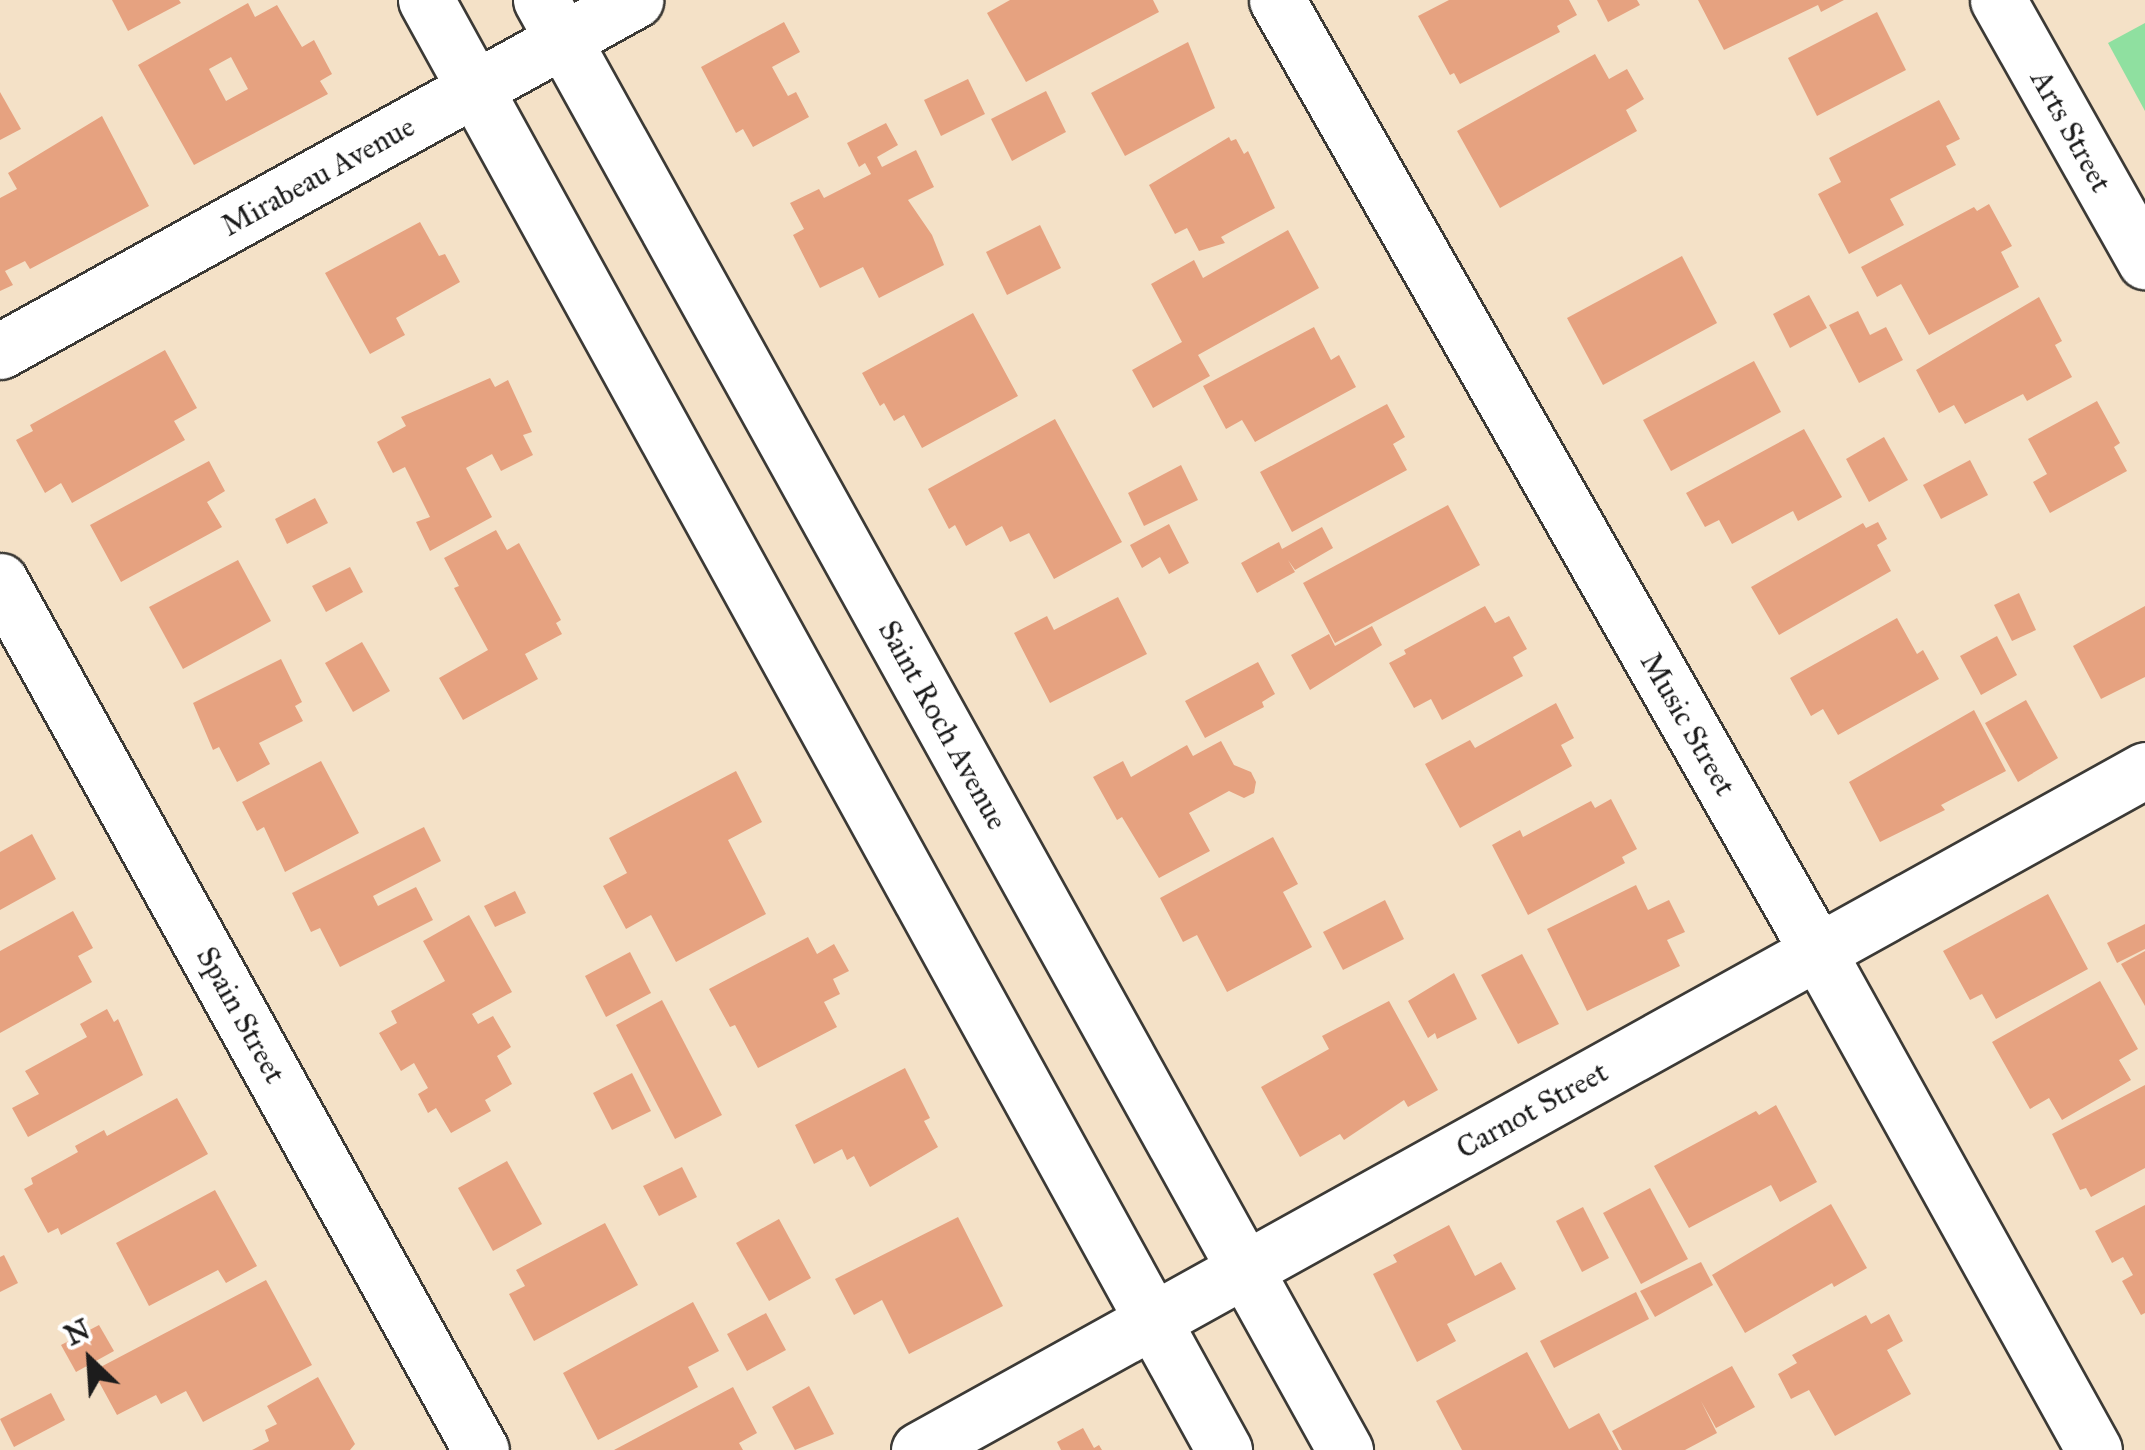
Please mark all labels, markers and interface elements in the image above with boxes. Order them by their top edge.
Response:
street label: Arts Street [2023,64,2119,198]
street label: Mirabeau Avenue [215,108,421,244]
street label: Saint Roch Avenue [871,614,1015,836]
street label: Music Street [1633,646,1743,802]
street label: Spain Street [189,940,293,1090]
street label: Carnot Street [1450,1054,1614,1166]
north arrow [40,1310,140,1410]
text: N [59,1311,95,1353]

